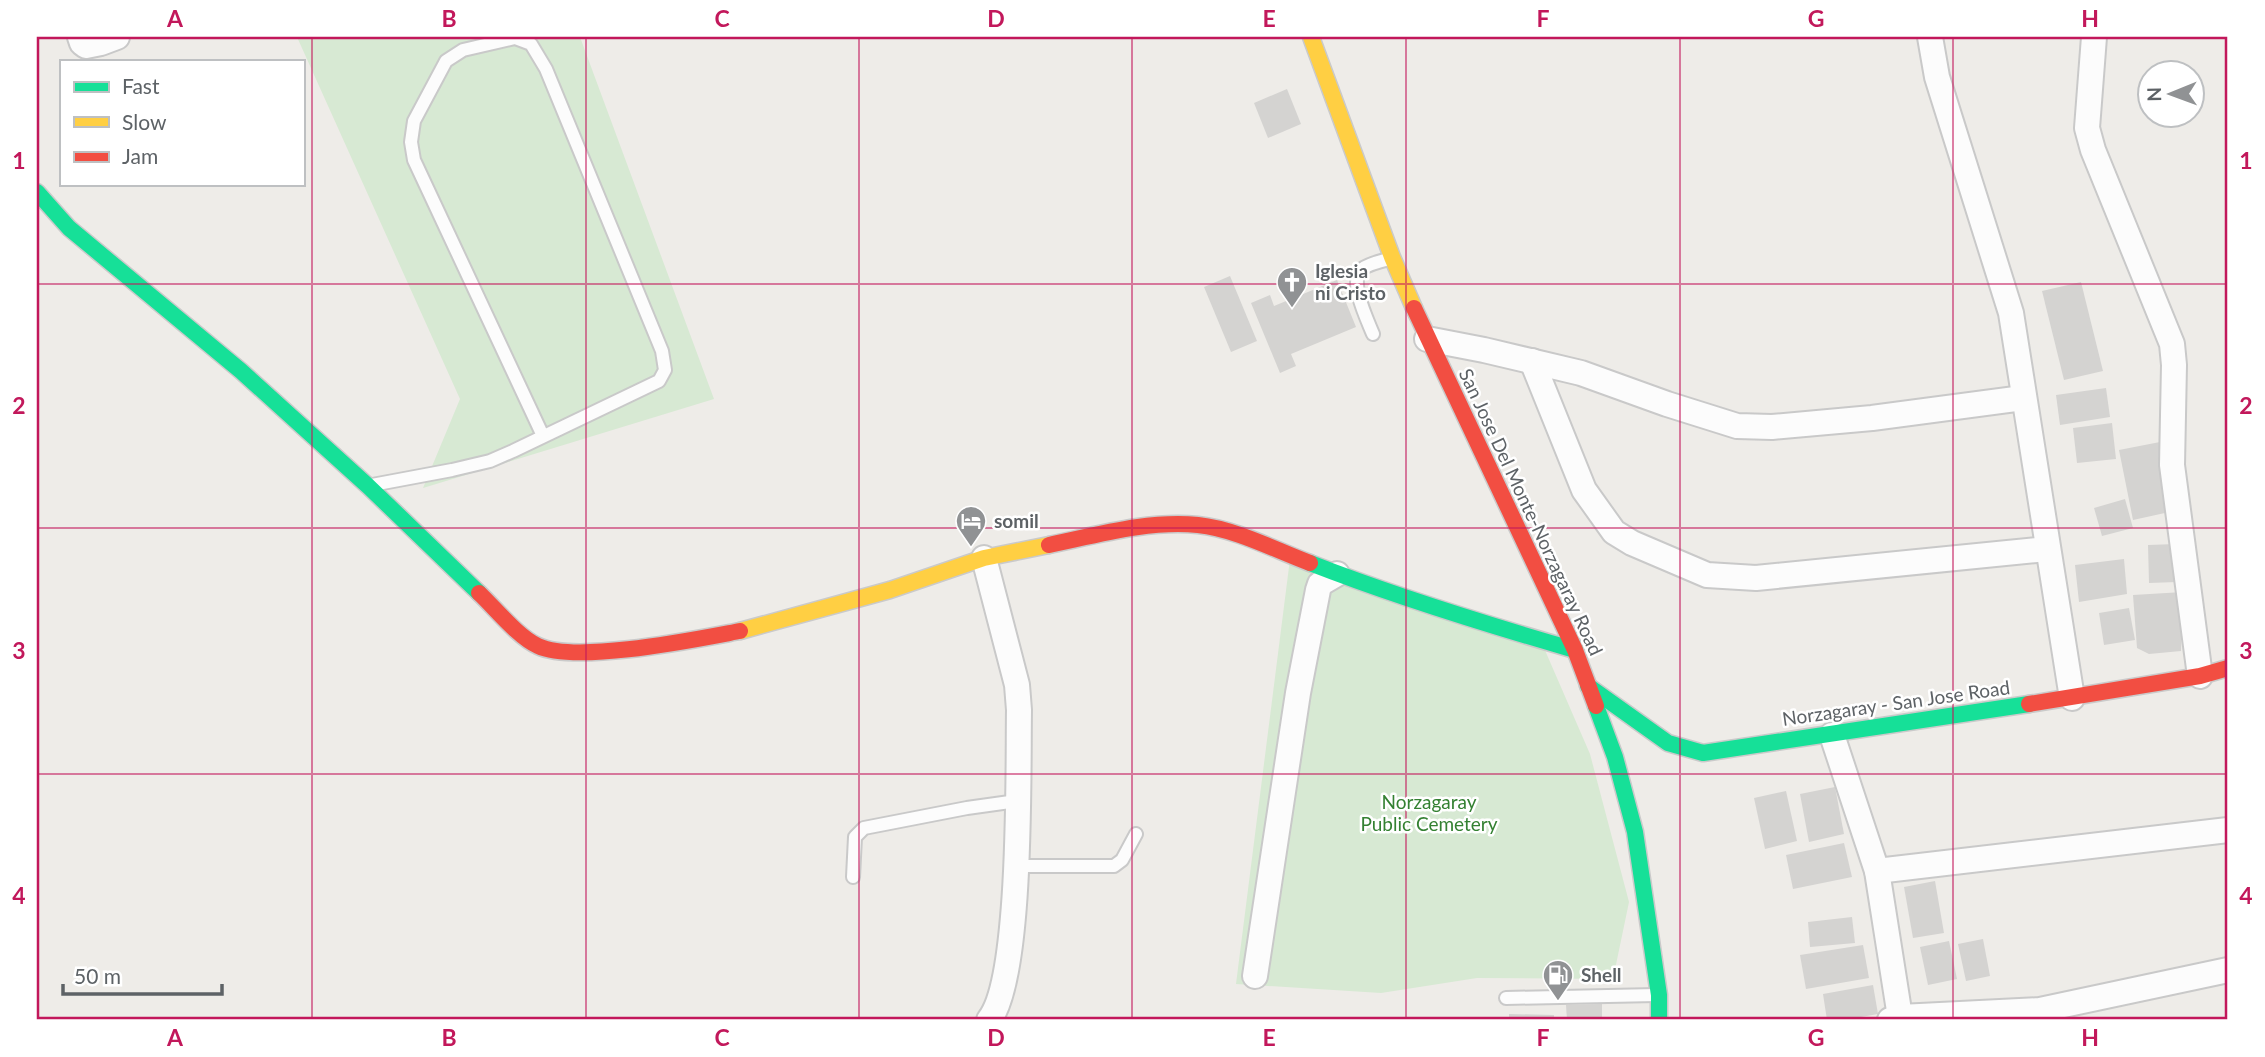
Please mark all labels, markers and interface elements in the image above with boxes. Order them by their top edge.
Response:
text: A [166,4,184,32]
text: B [441,4,457,32]
text: C [714,4,730,32]
text: D [987,4,1005,32]
text: E [1262,4,1276,32]
text: F [1536,4,1550,32]
text: G [1808,4,1824,32]
text: H [2081,4,2099,32]
legend [60,60,304,186]
north arrow [2136,60,2206,130]
text: Fast [122,73,160,98]
text: N [2142,87,2165,102]
text: Slow [122,109,167,134]
text: Jam [122,143,158,168]
text: 1 [12,146,26,174]
text: 1 [2239,146,2253,174]
place label: Iglesia ni Cristo [1315,259,1386,304]
church icon: Iglesia ni Cristo [1275,265,1309,309]
street label: San Jose Del Monte-Norzagaray Road [1455,365,1608,659]
text: 2 [12,391,26,419]
text: 2 [2239,391,2253,419]
hotel icon: somil [954,504,988,548]
place label: somil [994,509,1039,532]
text: 3 [12,636,26,664]
text: 3 [2239,636,2253,664]
street label: Norzagaray - San Jose Road [1781,675,2011,730]
park label: Norzagaray Public Cemetery [1360,790,1498,835]
text: 4 [12,881,26,909]
text: 4 [2239,881,2253,909]
scale bar [63,952,222,996]
fuel station icon: Shell [1541,958,1575,1002]
text: 50 m [74,963,121,988]
place label: Shell [1581,963,1622,986]
text: A [166,1023,184,1051]
text: B [441,1023,457,1051]
text: C [714,1023,730,1051]
text: D [987,1023,1005,1051]
text: E [1262,1023,1276,1051]
text: F [1536,1023,1550,1051]
text: G [1808,1023,1824,1051]
text: H [2081,1023,2099,1051]

